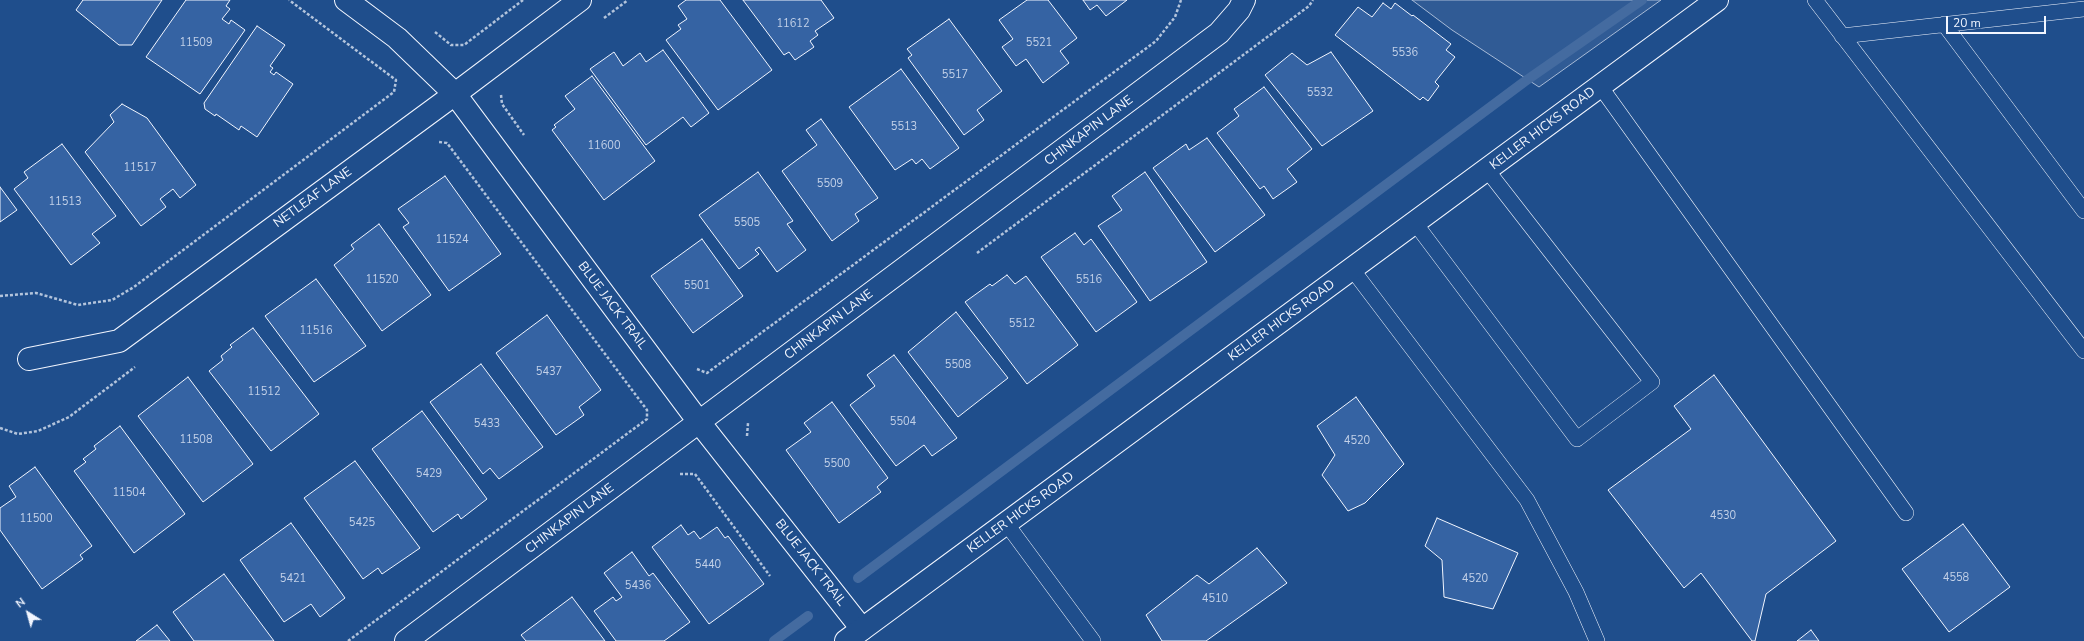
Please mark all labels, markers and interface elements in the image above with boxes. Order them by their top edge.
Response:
scale bar [1948,8,2048,34]
text: 20 m [1953,15,1981,31]
house number: 11612 [777,17,809,31]
house number: 11509 [180,36,212,50]
house number: 5521 [1026,36,1052,50]
house number: 5536 [1392,46,1418,60]
house number: 5517 [942,68,968,82]
street label: KELLER HICKS ROAD [1487,84,1599,174]
house number: 5532 [1307,86,1333,100]
street label: CHINKAPIN LANE [1042,93,1136,169]
house number: 5513 [891,120,917,134]
house number: 11600 [588,139,620,153]
house number: 11517 [124,161,156,175]
street label: NETLEAF LANE [271,164,355,232]
house number: 5509 [817,177,843,191]
house number: 11513 [49,195,81,209]
house number: 5505 [734,216,760,230]
house number: 11524 [436,233,468,247]
street label: BLUE JACK TRAIL [574,259,650,353]
house number: 11520 [366,273,398,287]
house number: 5516 [1076,273,1102,287]
street label: KELLER HICKS ROAD [1226,277,1338,365]
house number: 5501 [684,279,710,293]
street label: CHINKAPIN LANE [782,287,876,363]
house number: 5512 [1009,317,1035,331]
house number: 11516 [300,324,332,338]
house number: 5508 [945,358,971,372]
house number: 5437 [536,365,562,379]
house number: 11512 [248,385,280,399]
house number: 5504 [890,415,916,429]
house number: 5433 [474,417,500,431]
house number: 11508 [180,433,212,447]
house number: 4520 [1344,434,1370,448]
house number: 5500 [824,457,850,471]
house number: 5429 [416,467,442,481]
street label: KELLER HICKS ROAD [965,469,1077,557]
street label: CHINKAPIN LANE [523,481,617,557]
house number: 11504 [113,486,145,500]
house number: 4530 [1710,509,1736,523]
house number: 11500 [20,512,52,526]
house number: 5425 [349,516,375,530]
street label: BLUE JACK TRAIL [771,516,849,610]
house number: 5440 [695,558,721,572]
house number: 4558 [1943,571,1969,585]
house number: 5421 [280,572,306,586]
house number: 4520 [1462,572,1488,586]
house number: 5436 [625,579,651,593]
house number: 4510 [1202,592,1228,606]
north arrow [8,593,48,633]
text: N [13,595,28,611]

